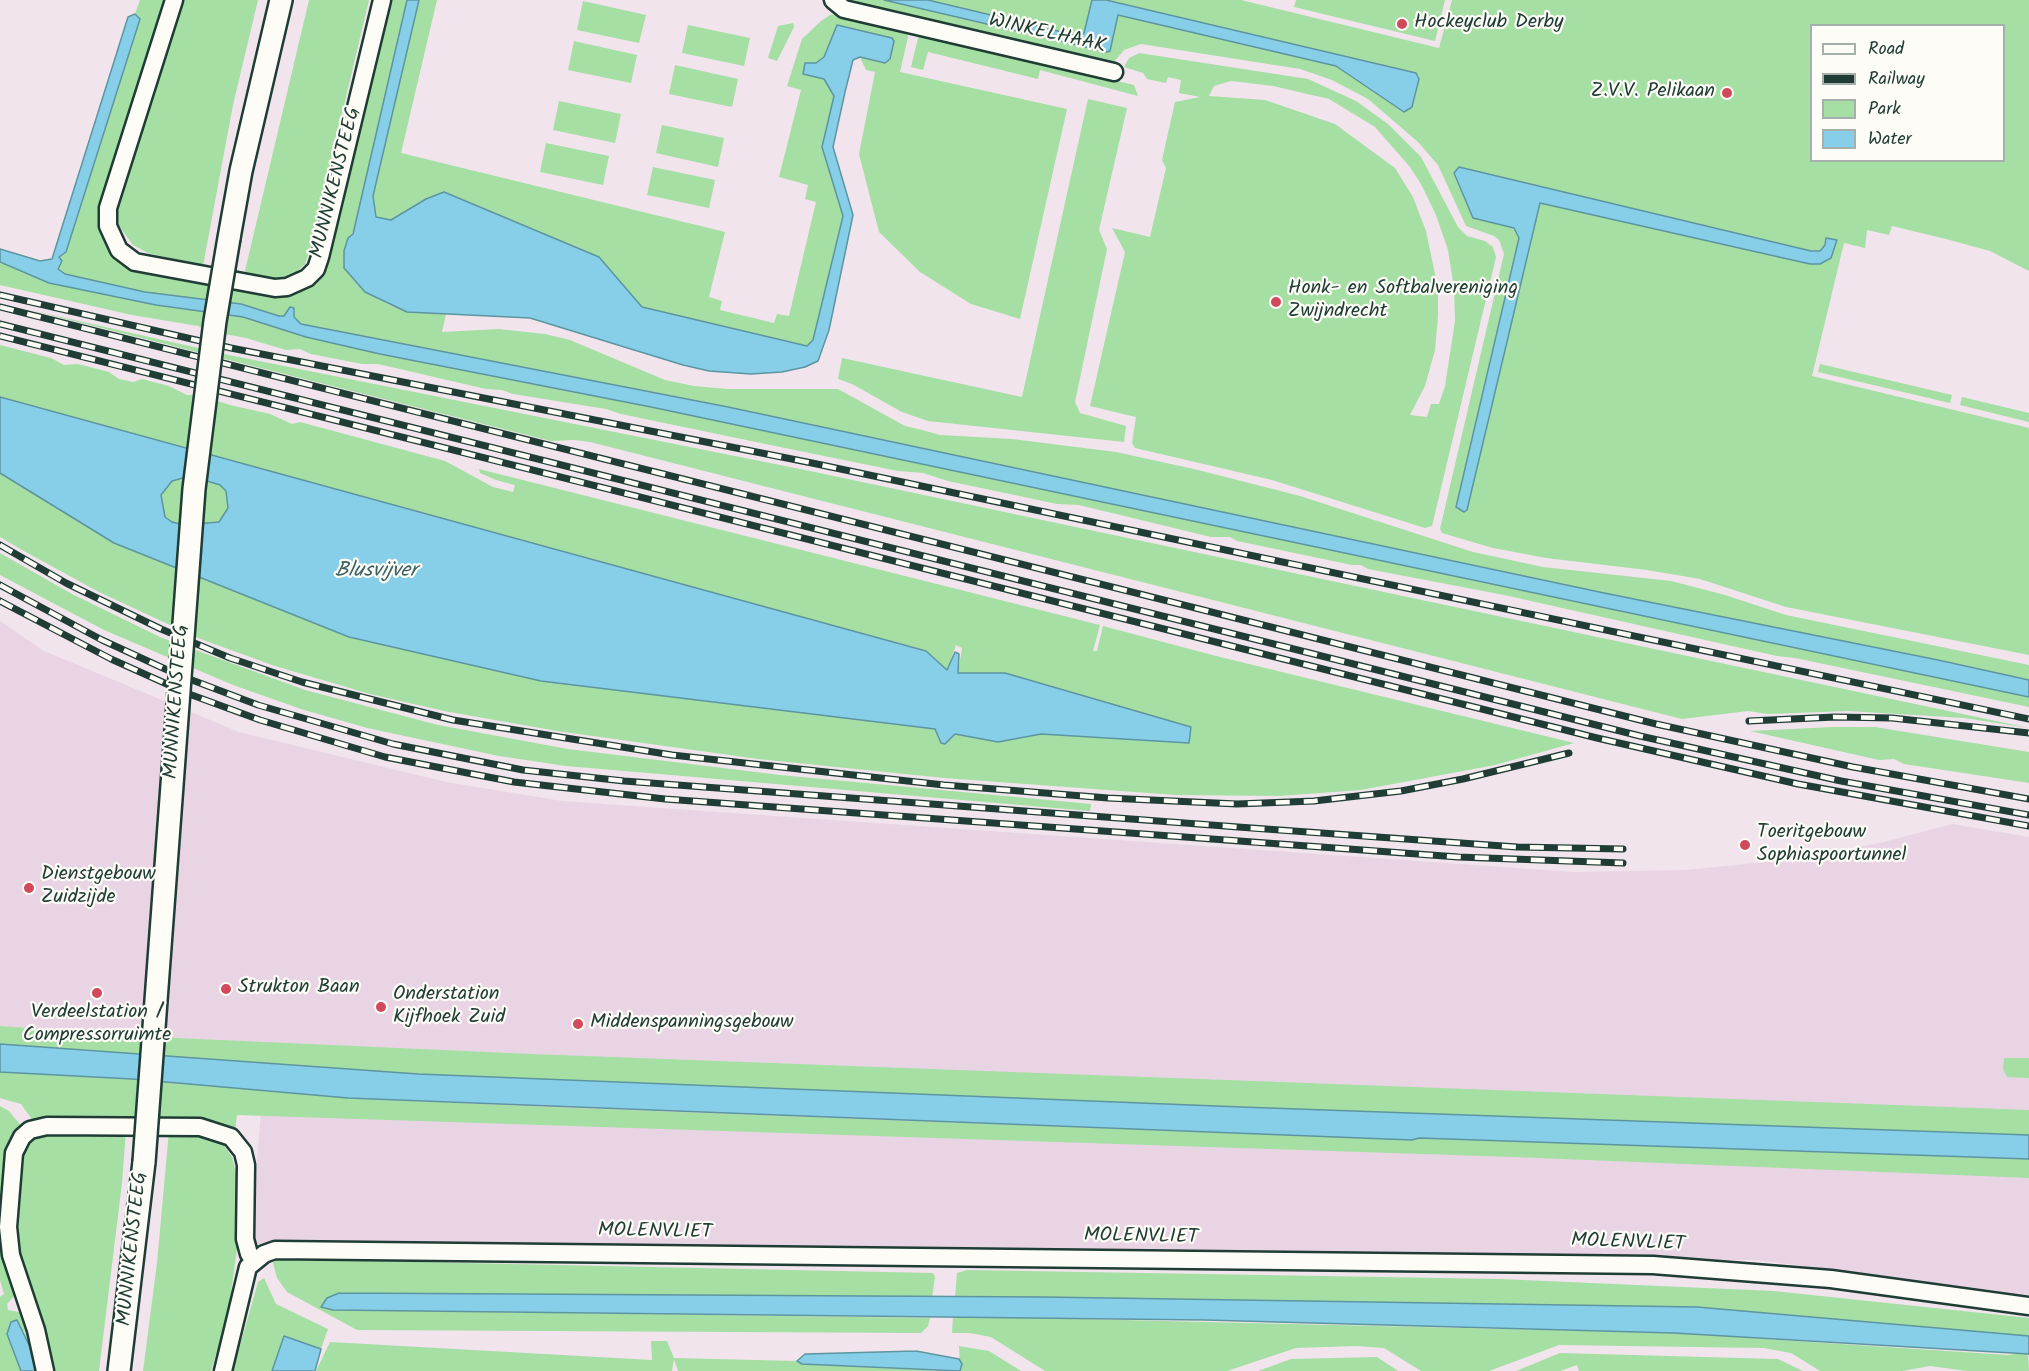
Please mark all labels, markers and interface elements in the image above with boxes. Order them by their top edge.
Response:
street label: WINKELHAAK [986,10,1108,60]
place label: Hockeyclub Derby [1414,12,1563,36]
marker: Hockeyclub Derby [1395,17,1409,31]
legend [1810,24,2005,162]
text: Road [1868,35,1904,64]
text: Railway [1868,65,1925,94]
place label: Z.V.V. Pelikaan [1591,81,1715,105]
marker: Z.V.V. Pelikaan [1720,86,1734,100]
text: Park [1868,95,1901,124]
street label: MUNNIKENSTEEG [307,105,367,261]
text: Water [1868,125,1912,154]
place label: Honk- en Softbalvereniging Zwijndrecht [1288,278,1518,325]
marker: Honk- en Softbalvereniging Zwijndrecht [1269,295,1283,309]
water label: Blusvijver [335,559,417,585]
street label: MUNNIKENSTEEG [161,624,195,780]
place label: Toeritgebouw Sophiaspoortunnel [1757,822,1906,869]
marker: Toeritgebouw Sophiaspoortunnel [1738,838,1752,852]
place label: Dienstgebouw Zuidzijde [41,864,156,911]
marker: Dienstgebouw Zuidzijde [22,881,36,895]
place label: Strukton Baan [238,977,360,1001]
marker: Strukton Baan [219,982,233,996]
place label: Onderstation Kijfhoek Zuid [393,984,505,1031]
marker: Verdeelstation / Compressorruimte [90,986,104,1000]
marker: Onderstation Kijfhoek Zuid [374,1000,388,1014]
place label: Verdeelstation / Compressorruimte [23,1002,171,1049]
place label: Middenspanningsgebouw [590,1012,794,1036]
marker: Middenspanningsgebouw [571,1017,585,1031]
street label: MUNNIKENSTEEG [114,1171,154,1327]
street label: MOLENVLIET [598,1220,712,1246]
street label: MOLENVLIET [1084,1225,1198,1251]
street label: MOLENVLIET [1570,1230,1686,1258]

